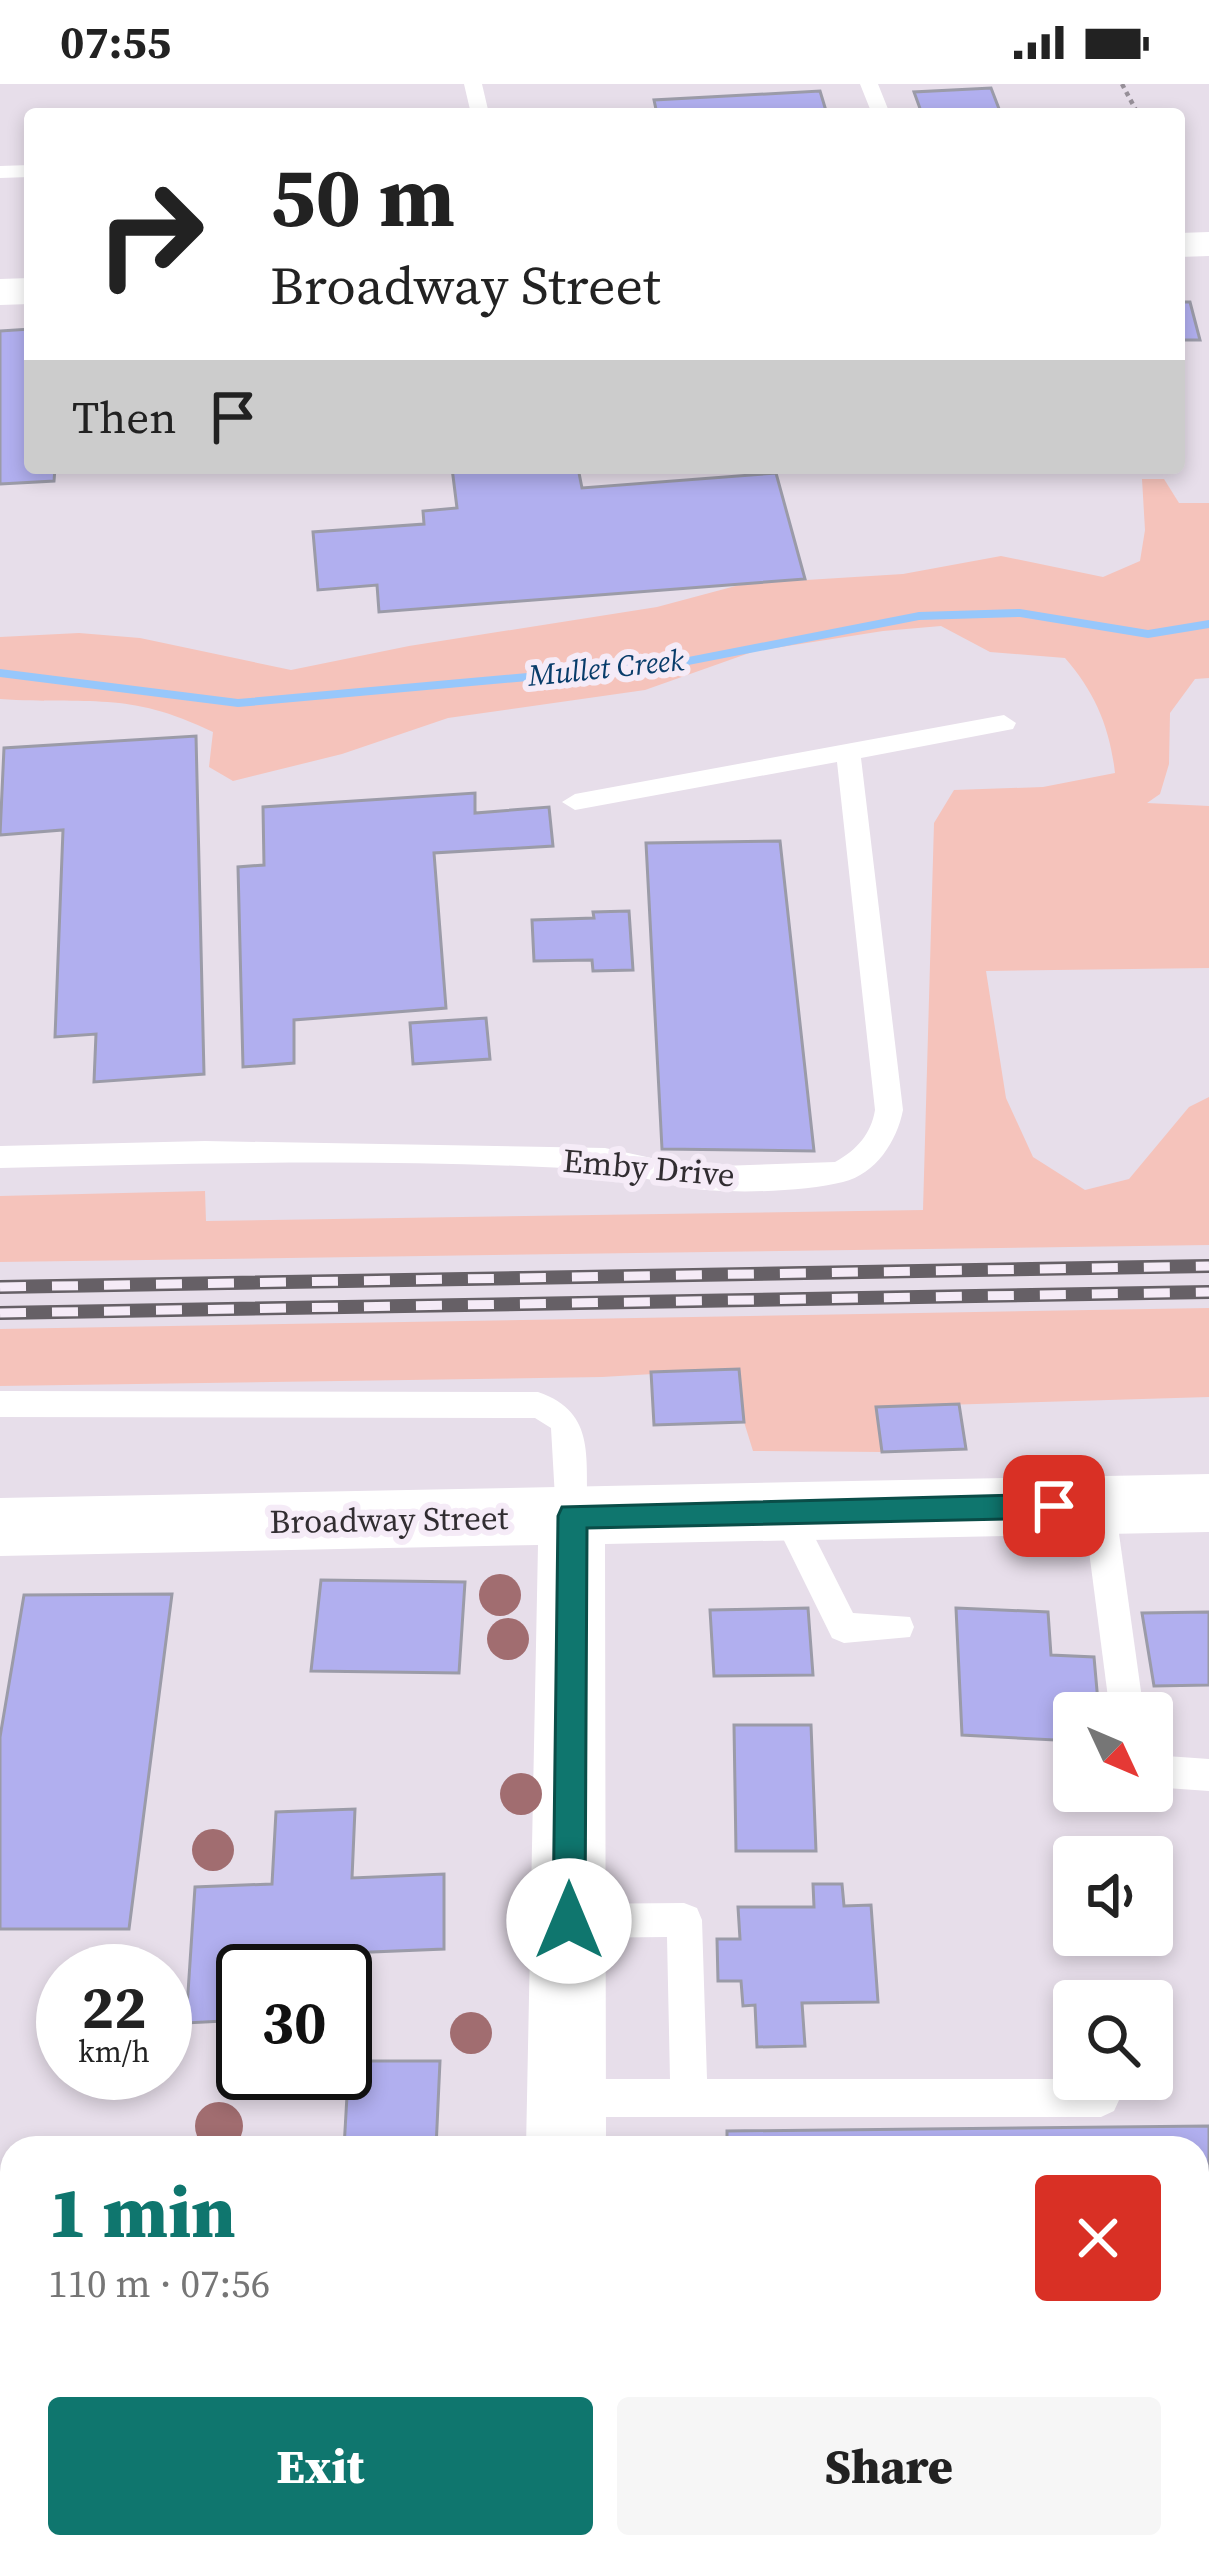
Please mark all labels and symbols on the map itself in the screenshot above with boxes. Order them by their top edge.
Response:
water label: Mullet Creek [525,639,687,696]
street label: Emby Drive [561,1138,737,1197]
pin [1003,1455,1105,1557]
street label: Broadway Street [269,1495,509,1544]
north arrow [1053,1692,1173,1812]
position arrow [506,1858,632,1984]
speed limit sign: 30 [216,1944,372,2100]

